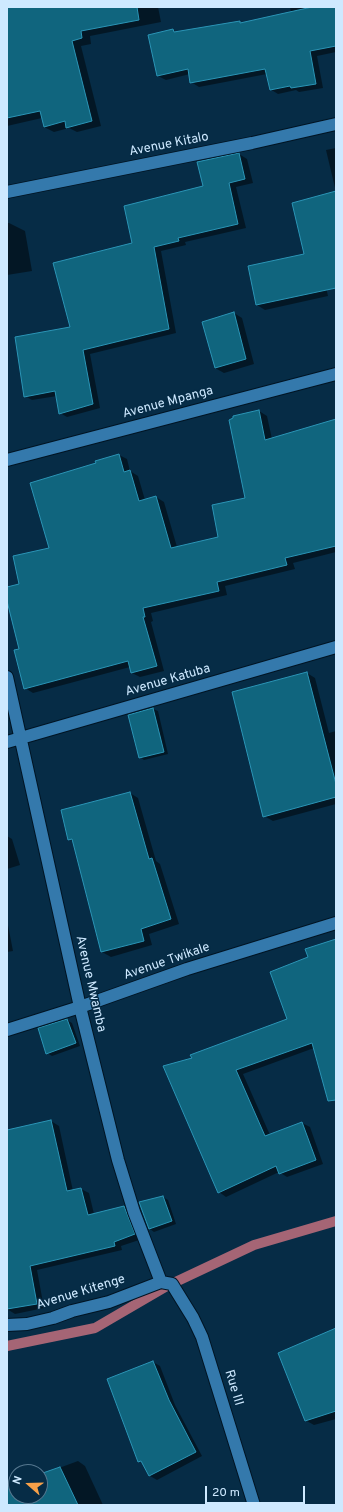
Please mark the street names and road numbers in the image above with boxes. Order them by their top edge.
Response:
street label: Avenue Kitalo [128,130,210,160]
street label: Avenue Mpanga [121,383,215,423]
street label: Avenue Katuba [124,661,212,701]
street label: Avenue Mwamba [71,934,109,1034]
street label: Avenue Twikale [122,940,212,984]
street label: Avenue Kitenge [35,1272,127,1314]
street label: Rue III [220,1368,246,1408]

